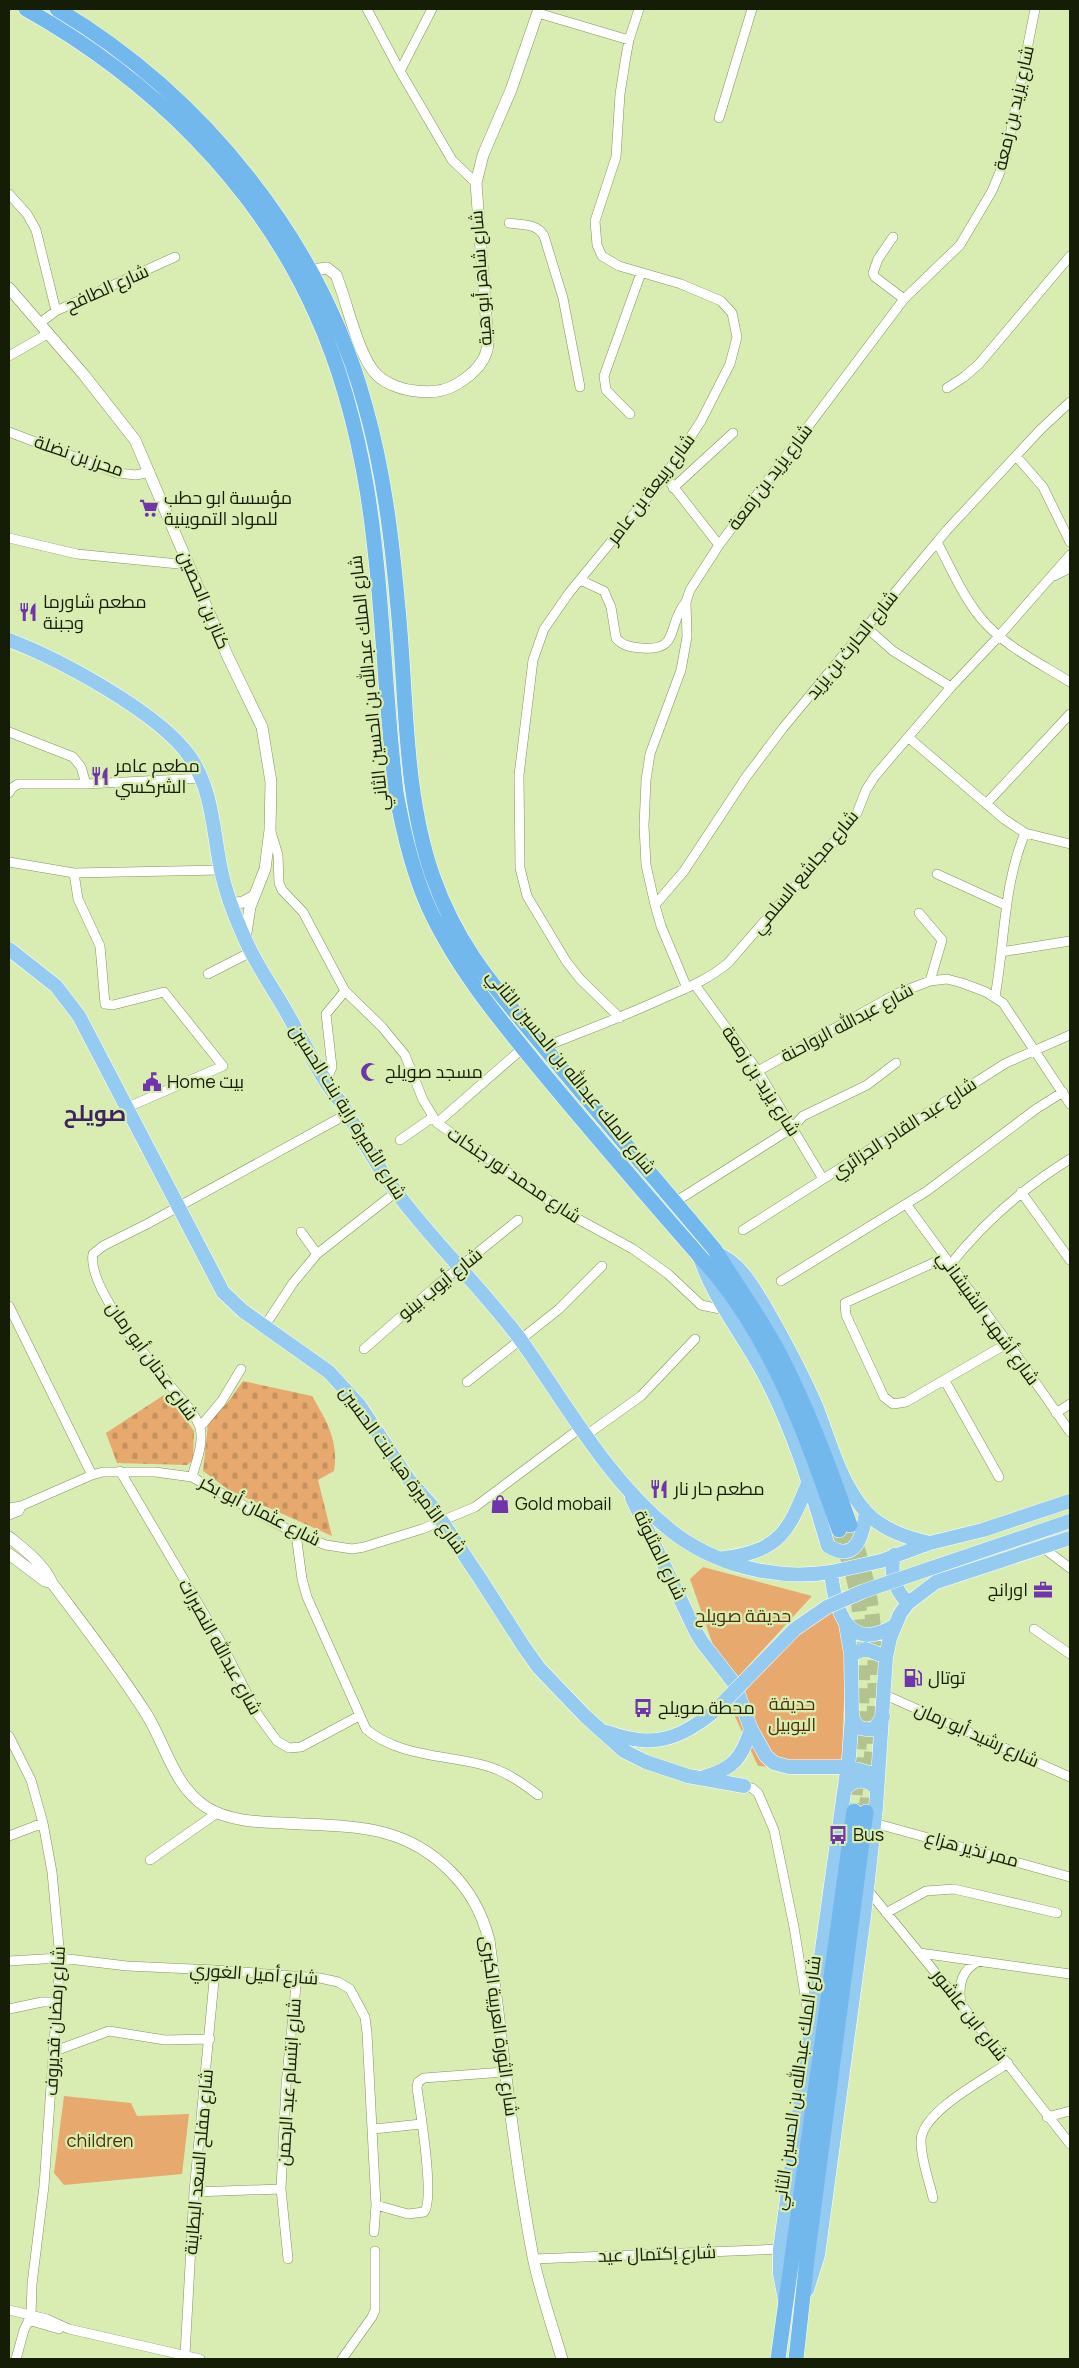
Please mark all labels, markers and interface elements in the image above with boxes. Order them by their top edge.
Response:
street label: شارع يزيد بن زمعة [987,43,1040,173]
street label: شارع شاهر أبو هية [463,209,498,347]
street label: شارع الطافح [61,258,153,317]
street label: شارع يزيد بن زمعة [721,418,818,535]
street label: شارع ربيعة بن عامر [600,428,701,550]
street label: محرز بن نضلة [31,429,127,482]
place label: مؤسسة ابو حطب للمواد التموينية [164,485,292,530]
supermarket icon: مؤسسة ابو حطب للمواد التموينية [138,497,160,519]
street label: كناز بن الحصين [173,547,236,653]
street label: شارع الملك عبدالله بن الحسين الثاني [343,554,396,812]
street label: شارع الحارث بن يزيد [800,585,904,705]
place label: مطعم شاورما وجبنة [43,589,147,634]
restaurant icon: مطعم شاورما وجبنة [17,601,39,623]
place label: مطعم عامر الشركسي [114,753,200,800]
restaurant icon: مطعم عامر الشركسي [89,765,111,787]
street label: شارع مجاشع السلمي [745,804,866,940]
street label: شارع الملك عبدالله بن الحسين الثاني [479,964,662,1181]
street label: شارع عبدالله الرواحنة [776,977,918,1068]
street label: شارع الأميرة راية بنت الحسين [284,1019,413,1204]
street label: شارع يزيد بن زمعة [716,1021,807,1141]
place label: مسجد صويلح [385,1059,483,1084]
mosque icon: مسجد صويلح [359,1061,381,1083]
place label: Home بيت [167,1069,244,1093]
public building icon: Home بيت [141,1071,163,1093]
street label: شارع عبد القادر الجزائري [826,1071,982,1186]
district label: صويلح [64,1098,126,1128]
street label: شارع محمد نور جنكات [442,1120,586,1229]
street label: شارع أيوب بينو [392,1242,487,1325]
street label: شارع أشهب الشيشاني [930,1245,1046,1391]
street label: شارع عدنان أبو رمان [101,1296,204,1425]
street label: شارع الأميرة هيا بنت الحسين [334,1381,473,1559]
street label: شارع عثمان أبو بكر [194,1469,325,1552]
place label: مطعم حار نار [673,1476,764,1501]
restaurant icon: مطعم حار نار [648,1478,670,1500]
place label: Gold mobail [515,1491,612,1515]
shop icon: Gold mobail [489,1493,511,1515]
street label: شارع المثلوثة [628,1506,693,1604]
street label: شارع عبدالله النصيرات [173,1574,268,1719]
place label: اورانج [988,1577,1028,1602]
office icon: اورانج [1032,1579,1054,1601]
park label: حديقة صويلح [695,1603,791,1628]
place label: توتال [928,1665,966,1689]
fuel station icon: توتال [902,1667,924,1689]
park label: حديقة اليوبيل [768,1691,816,1736]
place label: محطة صويلح [658,1695,755,1720]
street label: شارع رشيد أبو رمان [911,1696,1043,1773]
bus stop icon: محطة صويلح [632,1697,654,1719]
place label: Bus [853,1822,884,1846]
bus stop icon: Bus [827,1824,849,1846]
street label: ممر نذير هزاع [923,1824,1021,1873]
street label: شارع الثورة العربية الكبرى [474,1934,525,2118]
street label: شارع رمضان قديروف [38,1945,71,2097]
street label: شارع الملك عبدالله بن الحسين الثاني [766,1954,829,2212]
street label: شارع أميل الغوري [189,1957,319,1992]
street label: شارع ابن عاشور [926,1963,1014,2066]
street label: شارع ابتسام عبد الرحمن [270,1997,307,2167]
street label: شارع مفلح السعد البطاينة [178,2068,219,2256]
park label: children [67,2128,133,2152]
street label: شارع إكتمال عيد [597,2239,717,2268]

